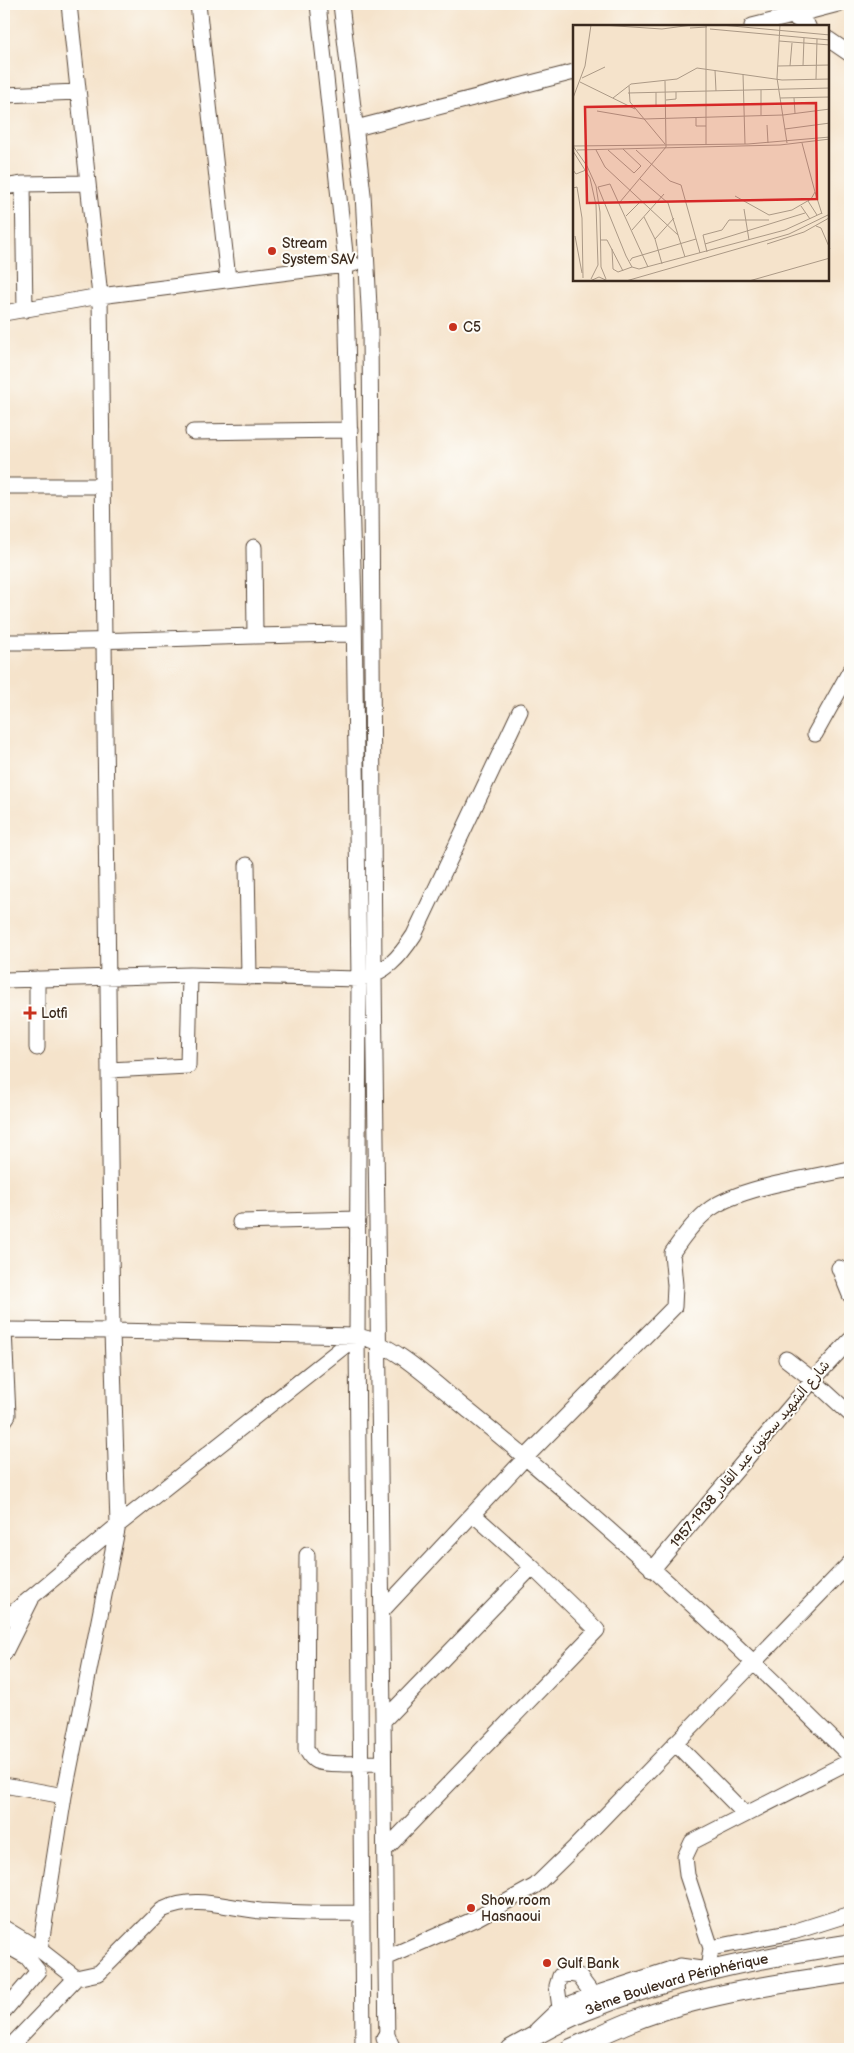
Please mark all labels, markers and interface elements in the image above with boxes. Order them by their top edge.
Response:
inset map [573,25,829,281]
place label: Stream System SAV [282,235,356,268]
marker: Stream System SAV [266,245,278,257]
place label: C5 [463,319,481,336]
marker: C5 [447,321,459,333]
place label: Lotfi [41,1005,68,1022]
marker: Lotfi [23,1006,37,1020]
street label: شارع الشهيد سحنون عبد القادر 1938-1957 [667,1357,834,1552]
place label: Show room Hasnaoui [481,1892,551,1925]
marker: Show room Hasnaoui [465,1902,477,1914]
street label: 3ème Boulevard Périphérique [582,1950,770,2019]
place label: Gulf Bank [557,1955,619,1972]
marker: Gulf Bank [541,1957,553,1969]

